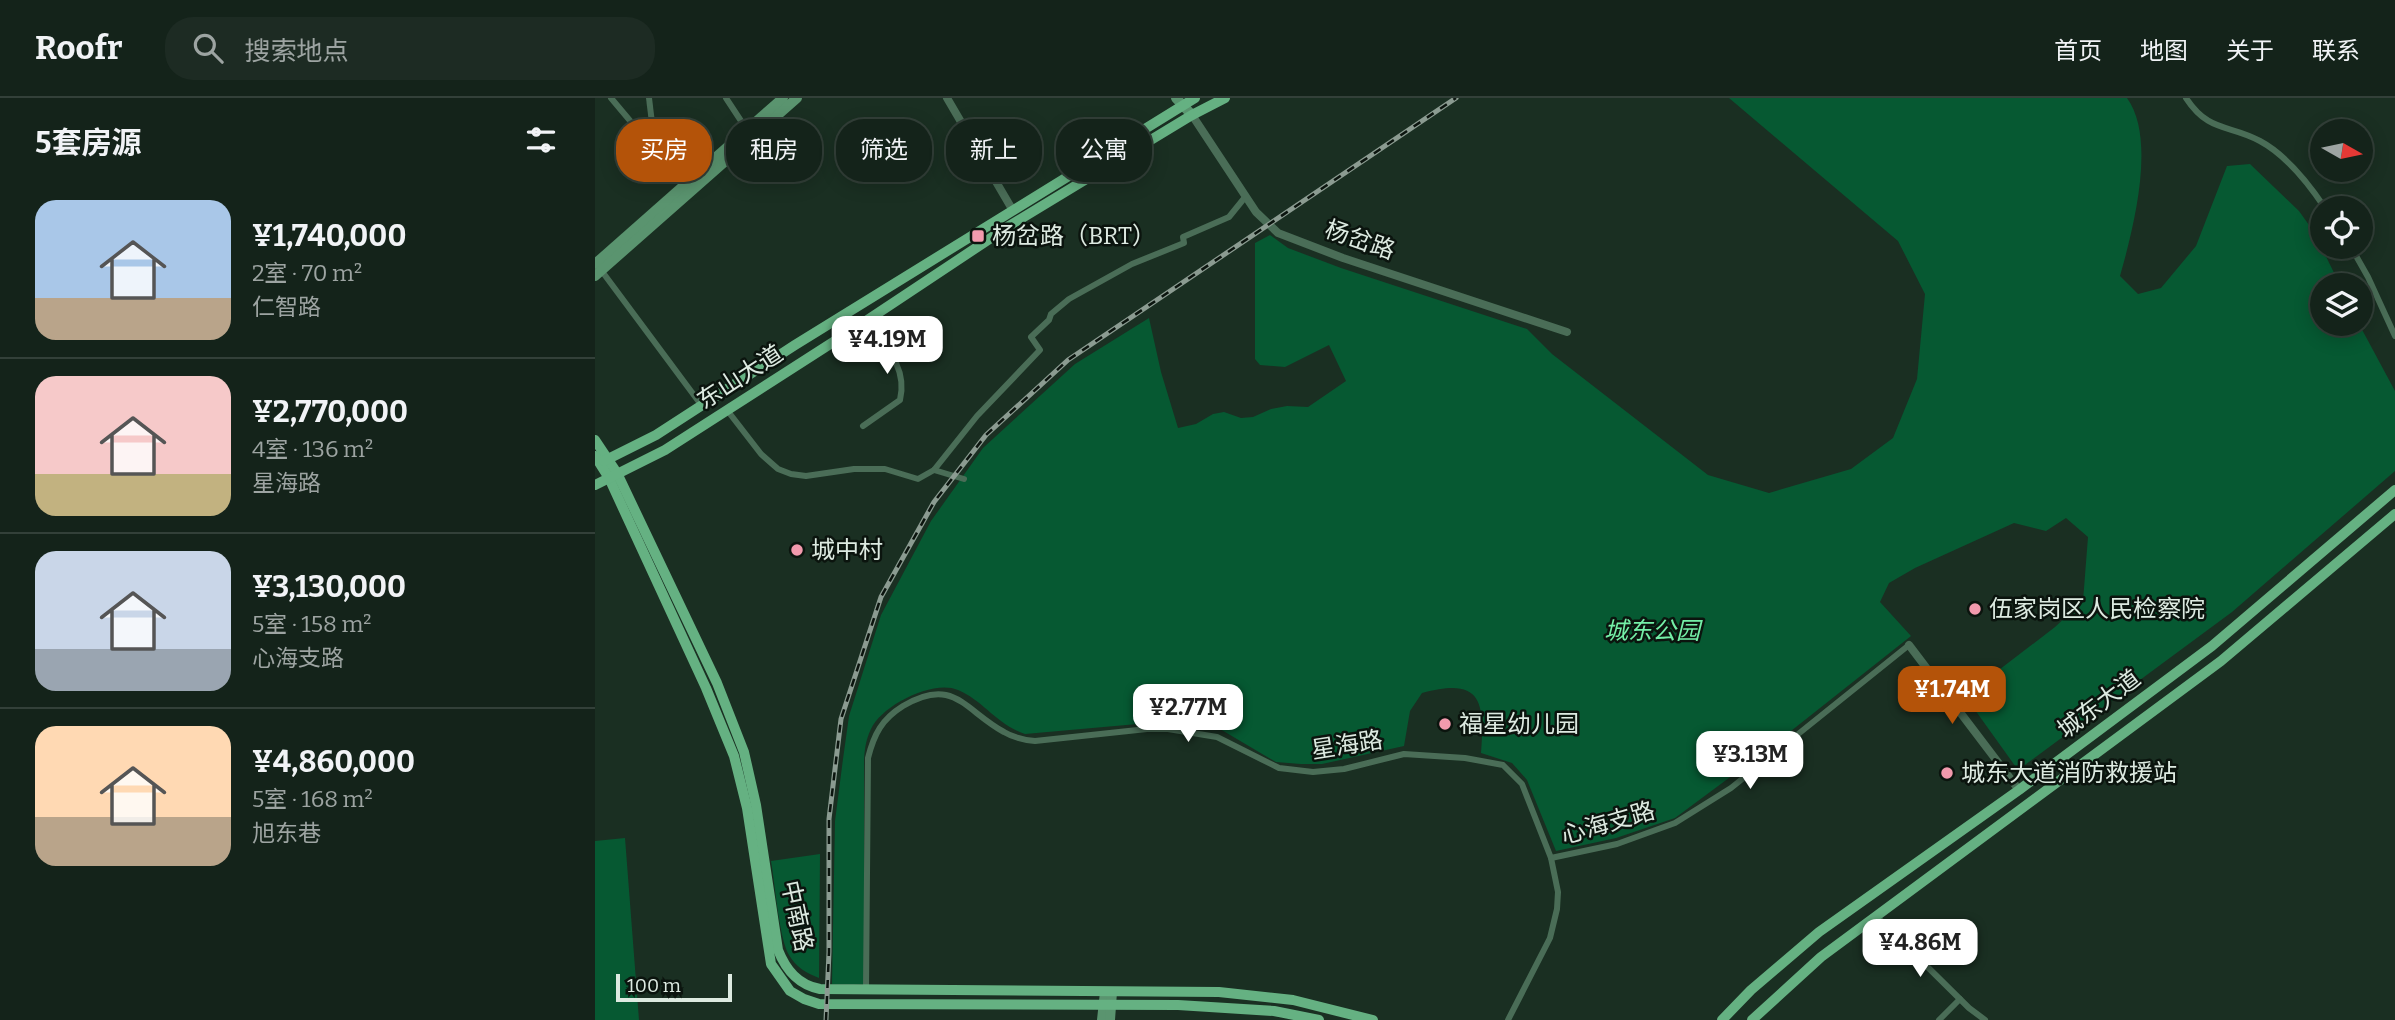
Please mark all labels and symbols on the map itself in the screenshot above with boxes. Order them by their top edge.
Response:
north arrow [2310,119,2373,182]
street label: 杨岔路 [1321,215,1399,265]
place label: 杨岔路（BRT） [992,222,1156,250]
marker: 杨岔路（BRT） [970,228,986,244]
pin: ¥4.19M [830,316,944,376]
street label: 东山大道 [692,339,788,415]
place label: 城中村 [811,536,883,564]
marker: 城中村 [789,542,805,558]
place label: 伍家岗区人民检察院 [1989,595,2205,623]
marker: 伍家岗区人民检察院 [1967,601,1983,617]
park label: 城东公园 [1604,617,1703,645]
street label: 城东大道 [2052,664,2146,744]
pin: ¥1.74M [1895,666,2009,726]
pin: ¥2.77M [1131,684,1245,744]
place label: 福星幼儿园 [1459,710,1579,738]
marker: 福星幼儿园 [1437,716,1453,732]
street label: 星海路 [1309,726,1385,764]
pin: ¥3.13M [1693,732,1807,791]
place label: 城东大道消防救援站 [1961,759,2177,787]
marker: 城东大道消防救援站 [1939,765,1955,781]
street label: 心海支路 [1558,796,1658,850]
street label: 中南路 [776,878,818,954]
pin: ¥4.86M [1863,920,1977,979]
scale bar [616,971,731,1003]

